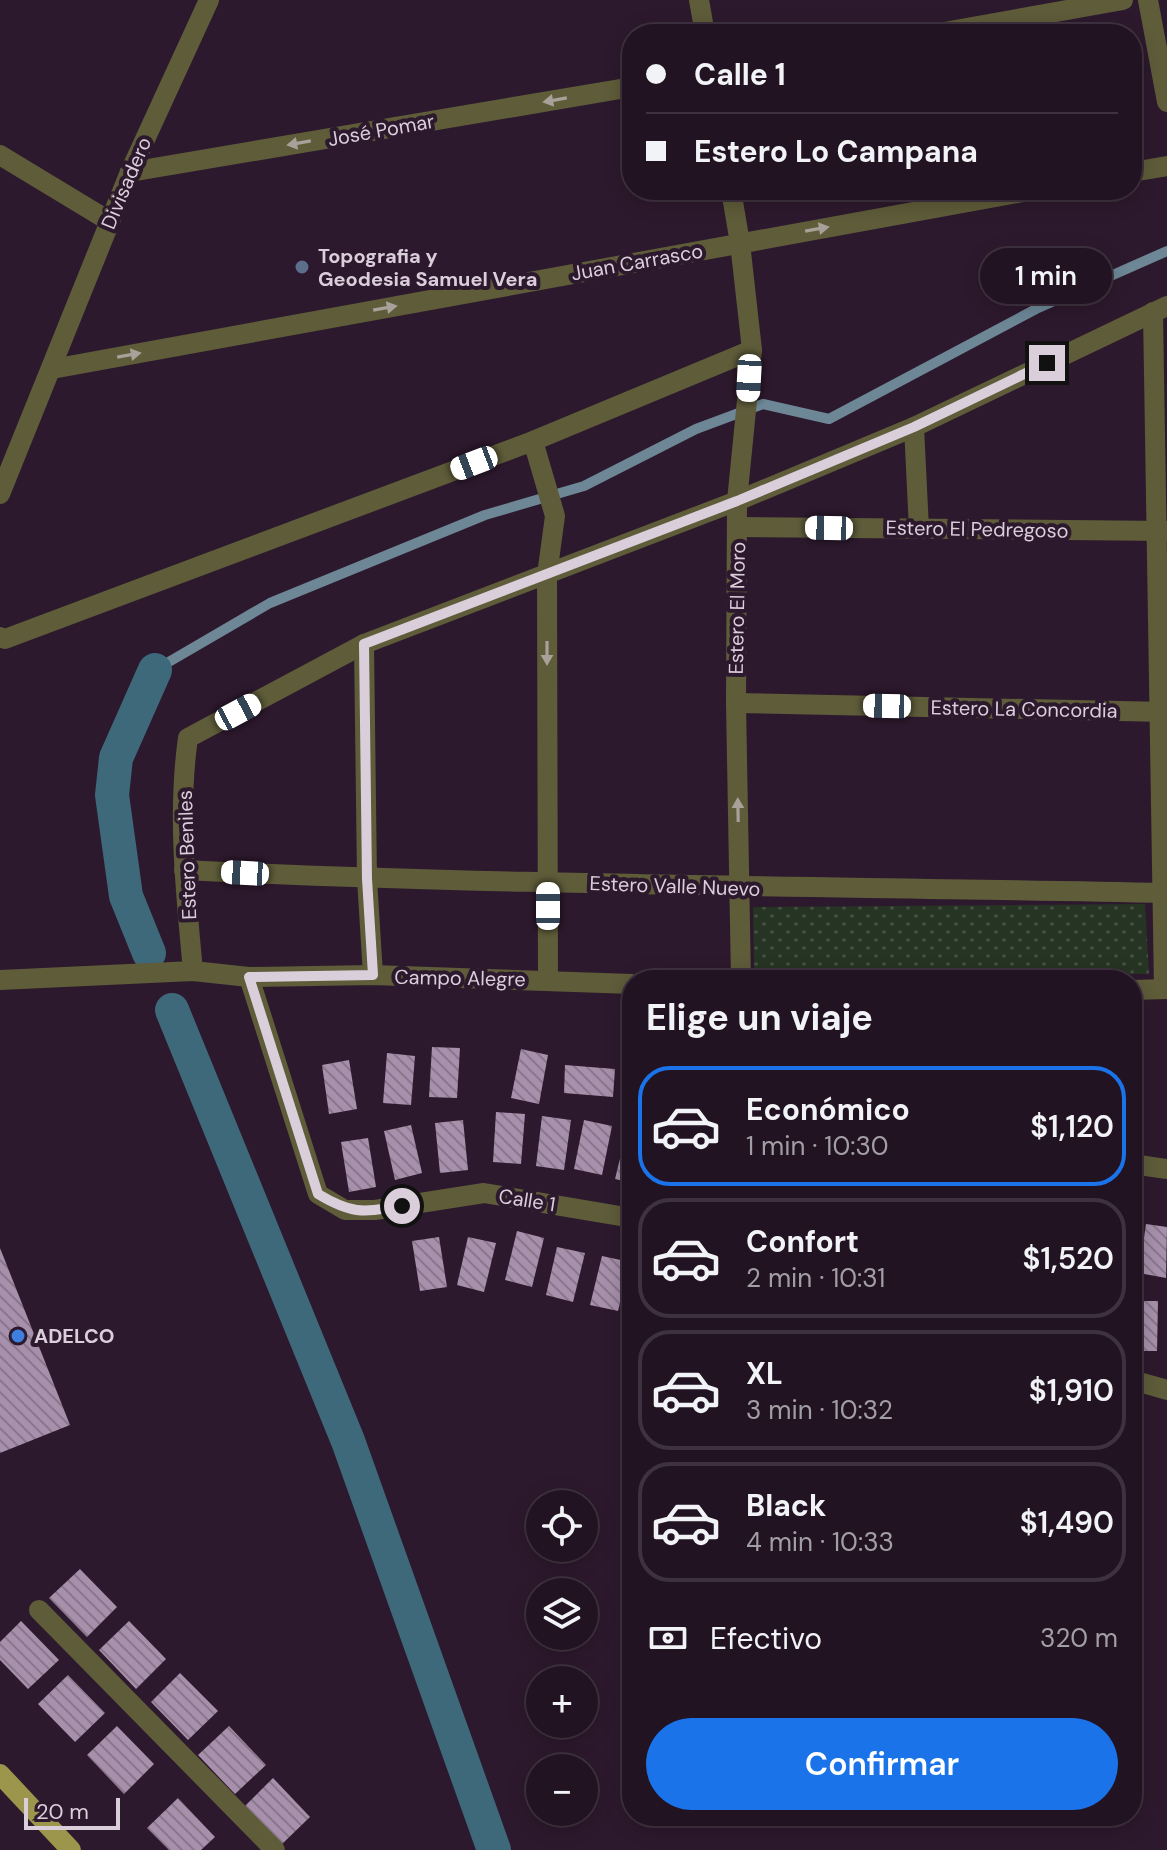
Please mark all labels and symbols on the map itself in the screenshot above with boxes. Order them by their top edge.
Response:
one-way arrow [542,95,567,107]
street label: José Pomar [326,108,436,152]
street label: Divisadero [95,133,157,233]
one-way arrow [286,138,311,150]
one-way arrow [805,222,830,234]
street label: Juan Carrasco [569,238,705,286]
place label: Topografia y Geodesia Samuel Vera [318,243,537,292]
callout: 1 min [981,247,1113,303]
marker: Topografia y Geodesia Samuel Vera [293,258,311,276]
one-way arrow [372,301,397,314]
route end [1029,345,1065,381]
one-way arrow [117,348,142,361]
car [736,353,762,403]
car [447,443,501,483]
street label: Estero El Pedregoso [885,514,1069,544]
car [805,516,853,540]
street label: Estero El Moro [723,541,751,675]
one-way arrow [541,641,553,666]
car [211,690,265,734]
car [863,694,911,718]
street label: Estero La Concordia [930,694,1118,724]
street label: Estero Beniles [172,790,202,920]
one-way arrow [732,797,744,822]
car [220,860,270,886]
street label: Estero Valle Nuevo [589,870,761,902]
car [536,882,560,930]
street label: Campo Alegre [394,964,526,992]
street label: Calle 1 [497,1183,557,1217]
route start [384,1188,420,1224]
place label: ADELCO [34,1323,114,1349]
marker: ADELCO [9,1327,27,1345]
scale bar [24,1794,120,1830]

